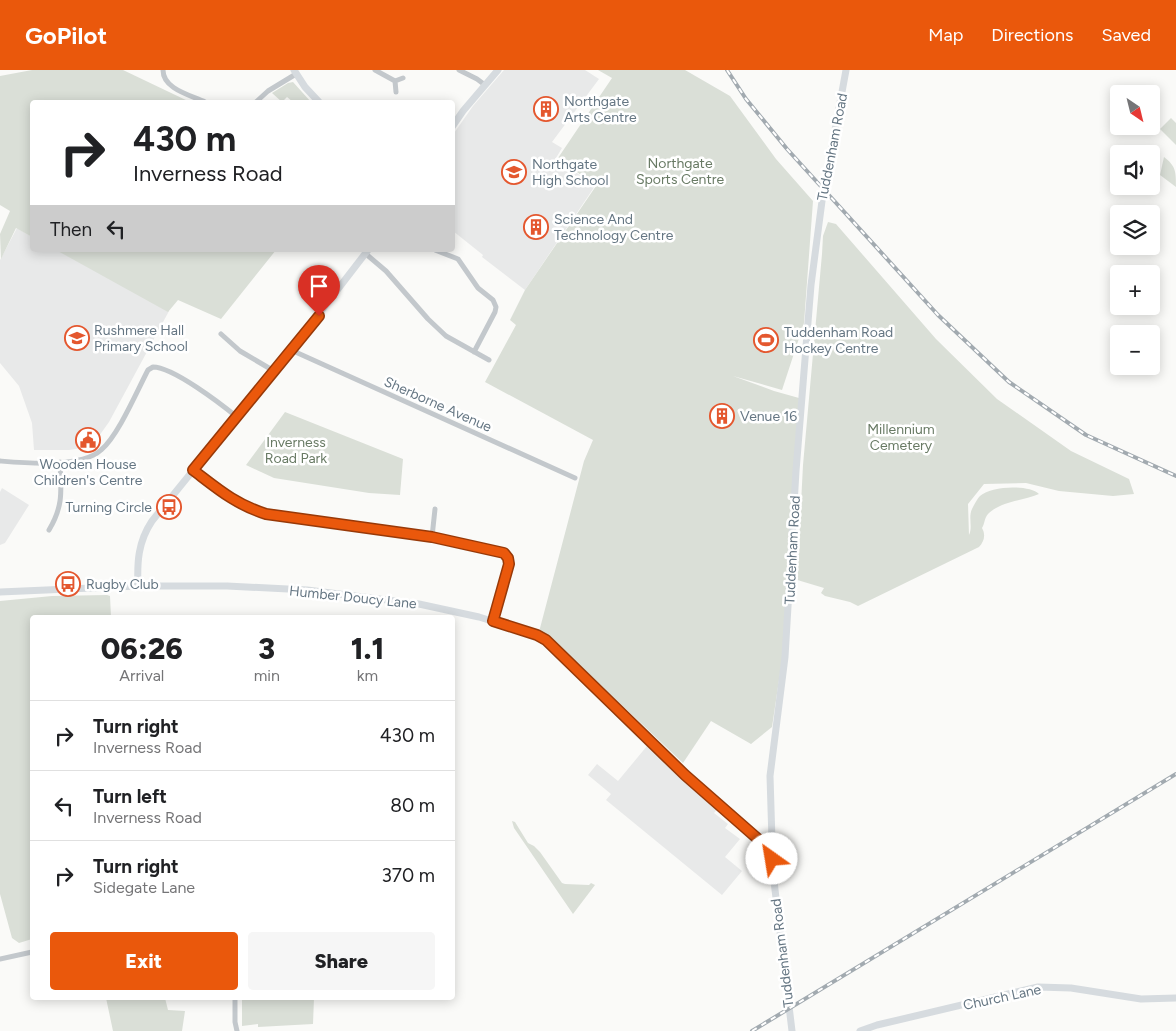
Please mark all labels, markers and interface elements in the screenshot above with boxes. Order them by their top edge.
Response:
text: GoPilot [25,21,107,50]
text: Map [928,24,963,46]
text: Directions [991,24,1073,46]
text: Saved [1101,24,1151,46]
north arrow [1110,85,1160,135]
map controls [1110,85,1160,375]
street label: Tuddenham Road [814,92,851,202]
place label: Northgate Arts Centre [564,93,637,126]
building icon: Northgate Arts Centre [533,96,559,122]
text: 430 m [133,118,236,160]
icon: right [50,120,115,185]
button: sound [1110,145,1160,195]
park label: Northgate Sports Centre [636,155,724,188]
place label: Northgate High School [532,156,609,189]
school or university icon: Northgate High School [501,159,527,185]
text: Inverness Road [133,160,283,187]
button: layers [1110,205,1160,255]
place label: Science And Technology Centre [554,211,674,244]
building icon: Science And Technology Centre [523,214,549,240]
icon: left [102,215,130,243]
text: Then [50,218,92,241]
pin [298,265,340,316]
button: + [1110,265,1160,315]
icon: arrive [305,272,333,300]
place label: Rushmere Hall Primary School [94,322,188,355]
place label: Tuddenham Road Hockey Centre [784,324,893,357]
school or university icon: Rushmere Hall Primary School [64,325,90,351]
button: − [1110,325,1160,375]
sports icon: Tuddenham Road Hockey Centre [753,327,779,353]
street label: Sherborne Avenue [381,373,495,436]
building icon: Venue 16 [709,403,735,429]
place label: Venue 16 [740,408,797,425]
park label: Millennium Cemetery [867,421,935,454]
public building icon: Wooden House Children's Centre [75,427,101,453]
park label: Inverness Road Park [265,434,327,467]
place label: Wooden House Children's Centre [34,456,143,489]
bus stop icon: Turning Circle [156,494,182,520]
street label: Tuddenham Road [781,495,804,605]
place label: Turning Circle [65,499,152,516]
bus stop icon: Rugby Club [55,571,81,597]
place label: Rugby Club [86,576,159,593]
street label: Humber Doucy Lane [288,582,418,613]
text: 06:26 [101,630,183,667]
text: 3 [258,630,275,667]
text: 1.1 [351,630,384,667]
text: Arrival [119,666,164,685]
text: min [254,666,280,685]
text: km [357,666,378,685]
text: Turn right [93,715,179,738]
icon: right [50,722,78,750]
text: 430 m [380,724,435,747]
text: Inverness Road [93,738,202,757]
text: Turn left [93,785,167,808]
icon: left [50,792,78,820]
text: 80 m [390,794,435,817]
text: Inverness Road [93,808,202,827]
position arrow [745,832,797,884]
text: Turn right [93,855,179,878]
icon: right [50,862,78,890]
text: 370 m [381,864,435,887]
text: Sidegate Lane [93,878,195,897]
street label: Tuddenham Road [767,898,798,1008]
button: Exit [50,932,238,990]
button: Share [248,932,435,990]
street label: Church Lane [962,981,1043,1014]

